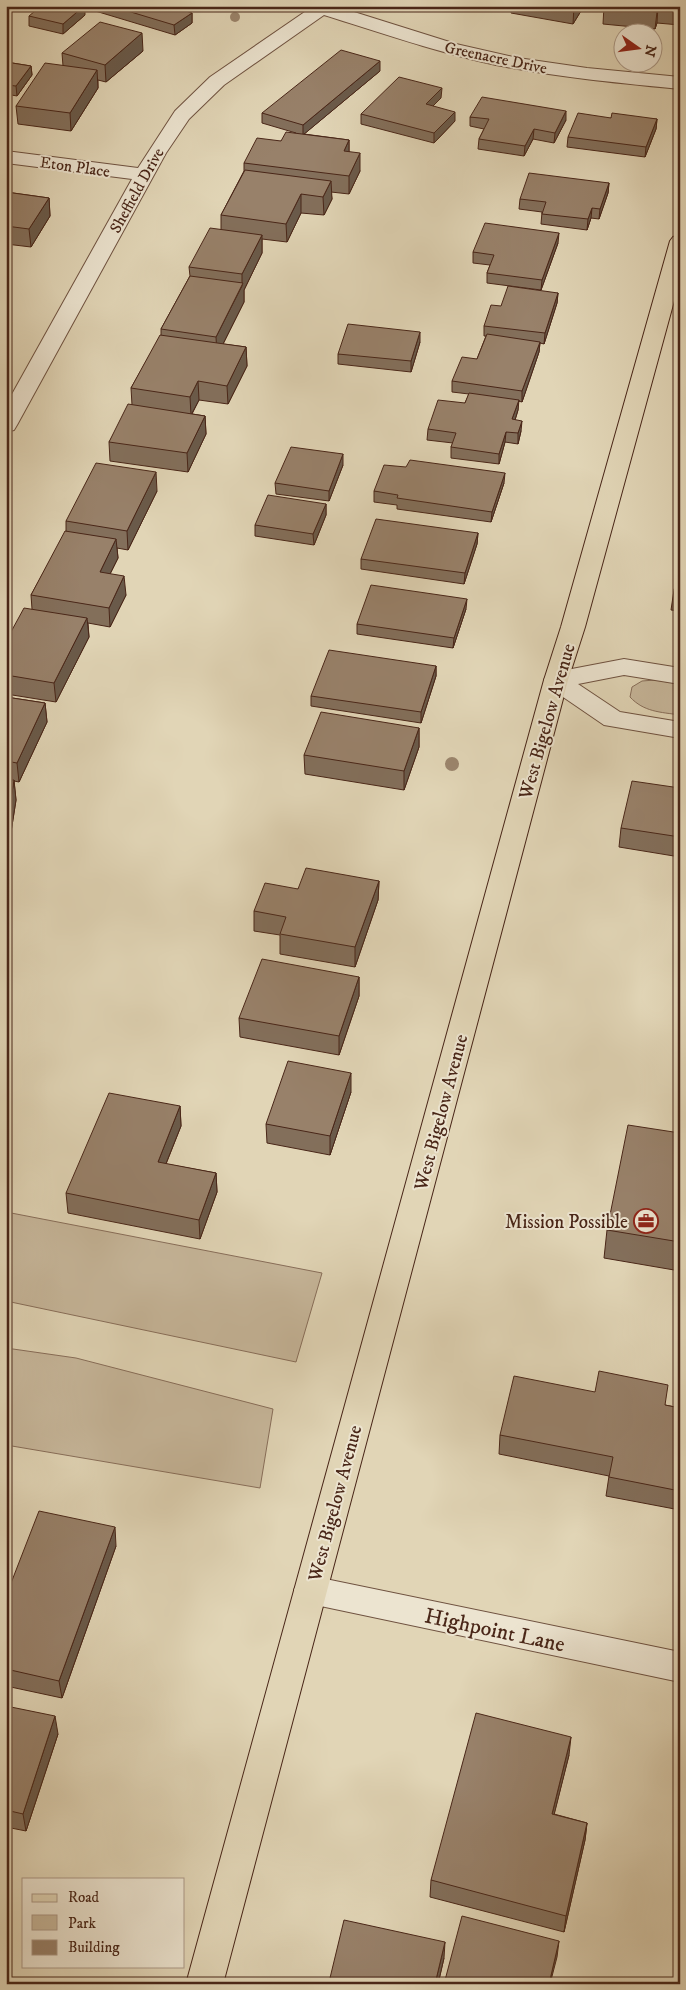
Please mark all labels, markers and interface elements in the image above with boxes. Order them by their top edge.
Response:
north arrow [614,22,664,72]
street label: Greenacre Drive [443,37,549,79]
text: N [639,43,660,59]
street label: Sheffield Drive [105,144,169,237]
street label: Eton Place [39,152,111,182]
street label: West Bigelow Avenue [514,641,581,803]
street label: West Bigelow Avenue [409,1032,473,1194]
office icon: Mission Possible [633,1208,659,1234]
place label: Mission Possible [505,1211,628,1234]
street label: West Bigelow Avenue [303,1423,367,1585]
street label: Highpoint Lane [422,1602,567,1659]
legend [22,1878,185,1968]
text: Road [68,1888,100,1907]
text: Park [68,1914,97,1933]
text: Building [68,1938,120,1957]

